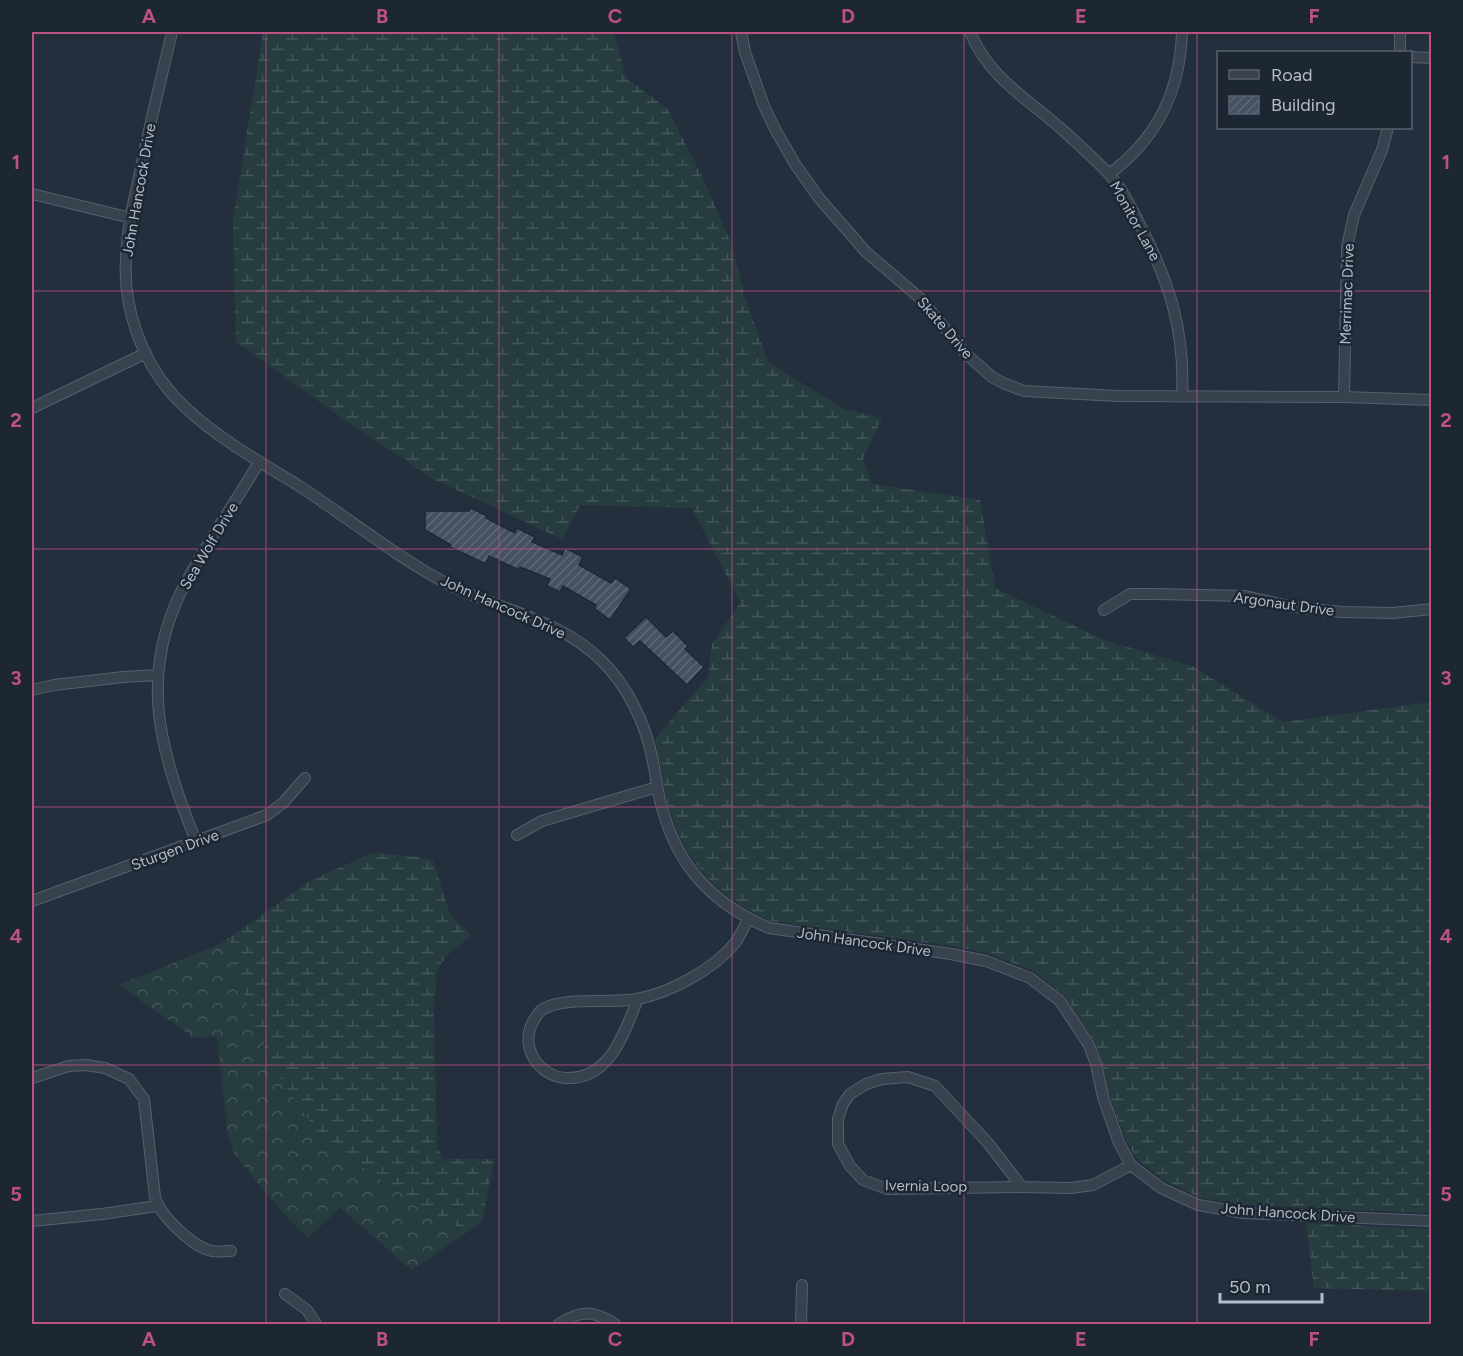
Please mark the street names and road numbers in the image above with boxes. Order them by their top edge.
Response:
street label: John Hancock Drive [118,122,160,258]
street label: Monitor Lane [1106,178,1164,264]
street label: Merrimac Drive [1336,243,1358,345]
street label: Skate Drive [913,293,977,363]
street label: Sea Wolf Drive [176,499,242,593]
street label: John Hancock Drive [438,571,568,643]
street label: Argonaut Drive [1233,588,1335,620]
street label: Sturgen Drive [129,826,221,874]
street label: John Hancock Drive [796,924,932,960]
street label: Ivernia Loop [885,1176,967,1196]
street label: John Hancock Drive [1220,1199,1356,1227]

